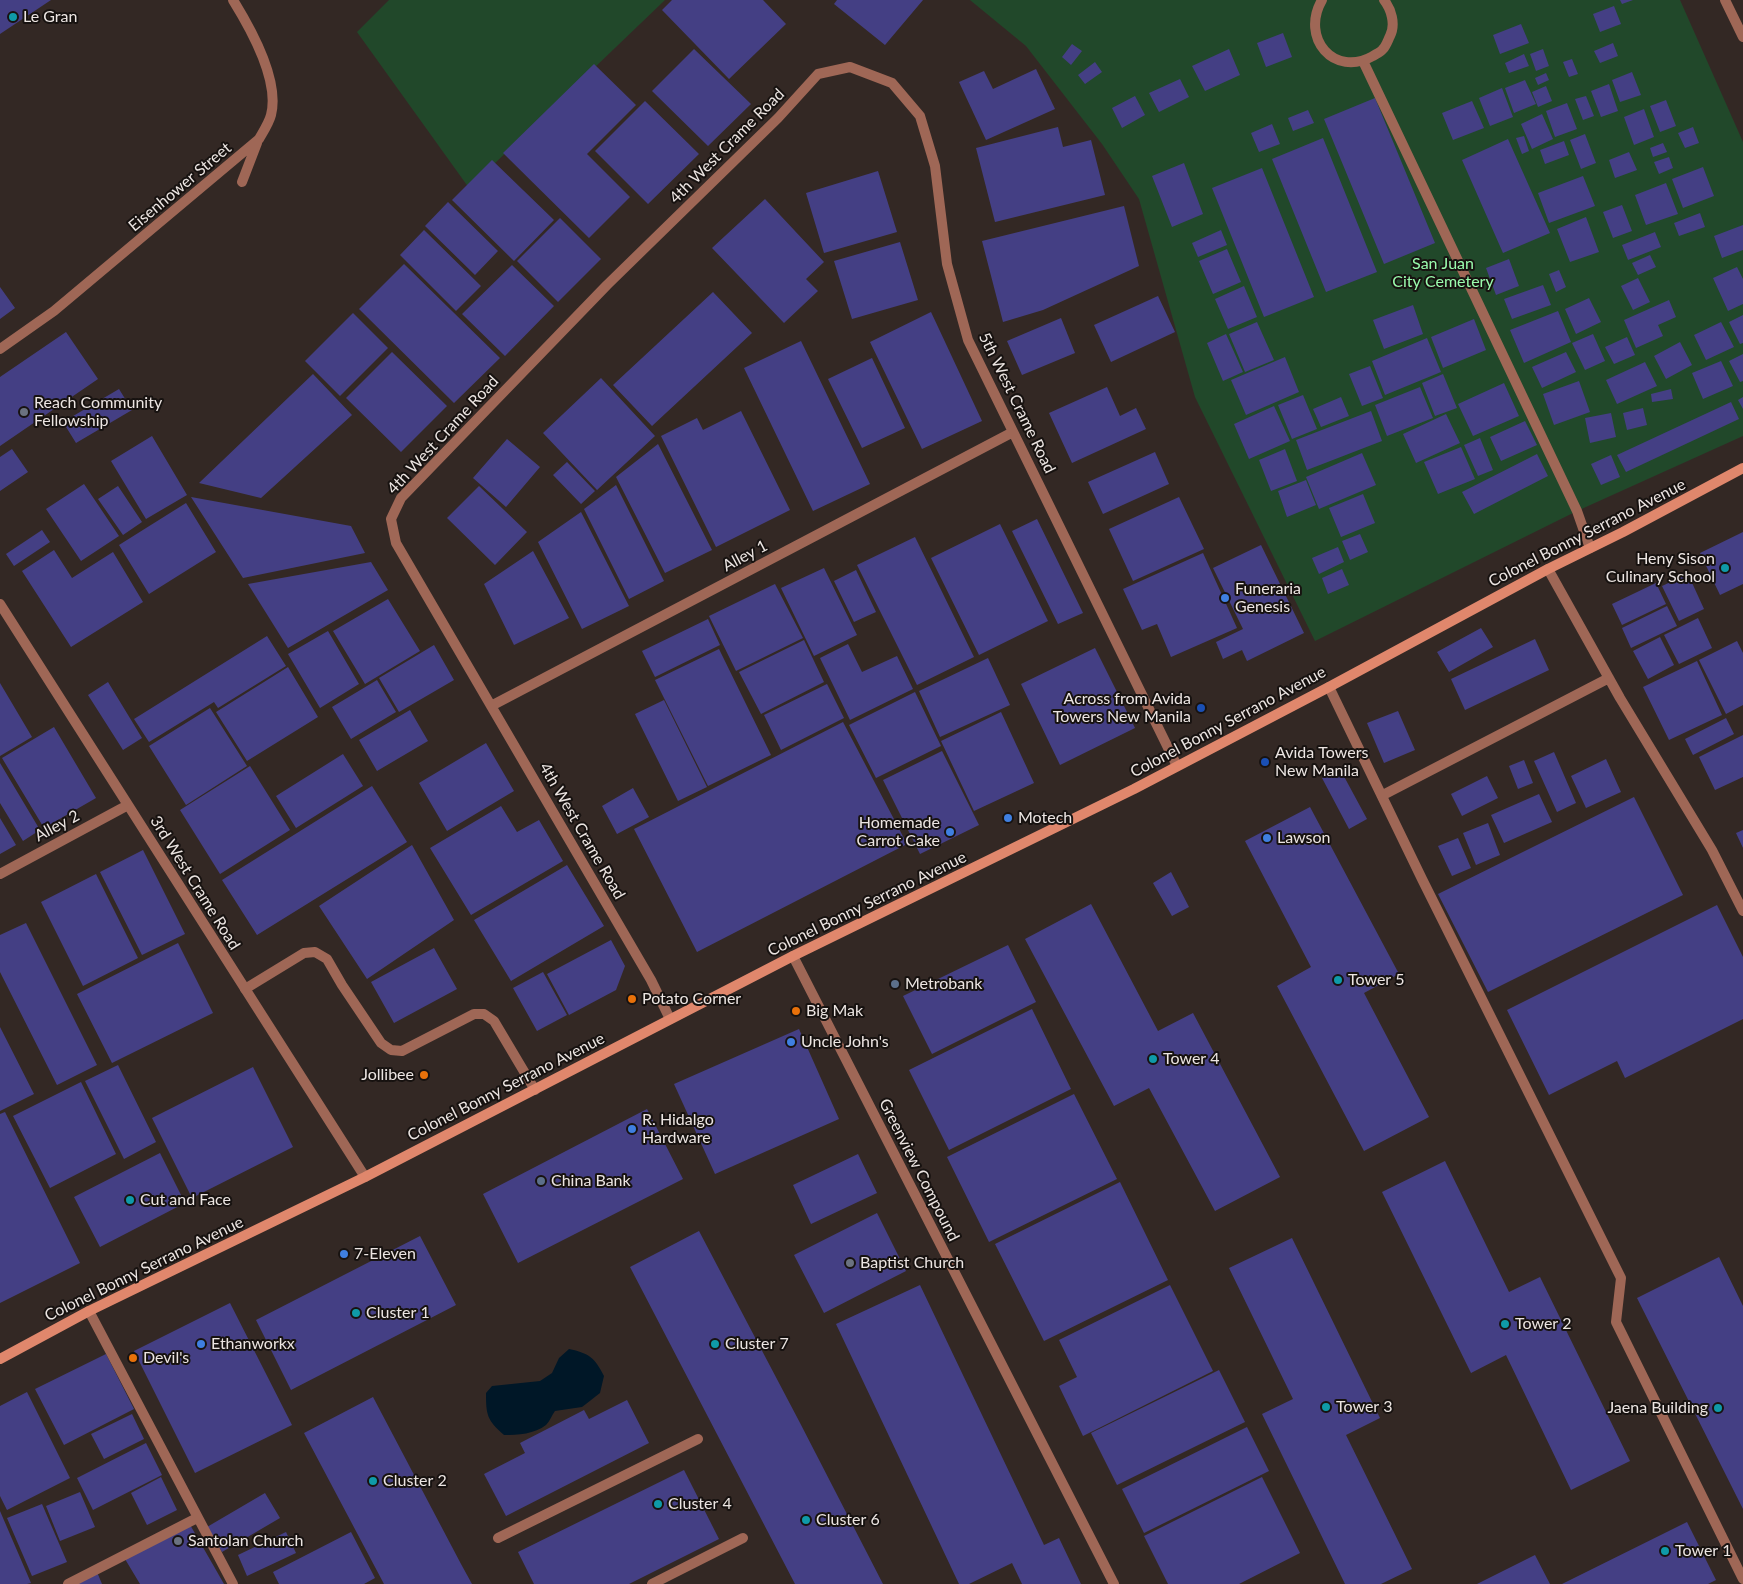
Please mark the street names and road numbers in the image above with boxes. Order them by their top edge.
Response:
street label: 4th West Crame Road [666,85,788,207]
street label: Eisenhower Street [125,138,235,236]
street label: 5th West Crame Road [975,329,1059,477]
street label: 4th West Crame Road [383,372,503,498]
street label: Colonel Bonny Serrano Avenue [1485,475,1689,591]
street label: Alley 1 [719,536,771,576]
street label: Colonel Bonny Serrano Avenue [1127,662,1329,782]
street label: 4th West Crame Road [535,759,629,903]
street label: Alley 2 [31,806,83,846]
street label: 3rd West Crame Road [146,813,244,953]
street label: Colonel Bonny Serrano Avenue [765,847,969,961]
street label: Colonel Bonny Serrano Avenue [404,1029,608,1145]
street label: Greenview Compound [875,1095,963,1245]
street label: Colonel Bonny Serrano Avenue [42,1212,246,1326]

